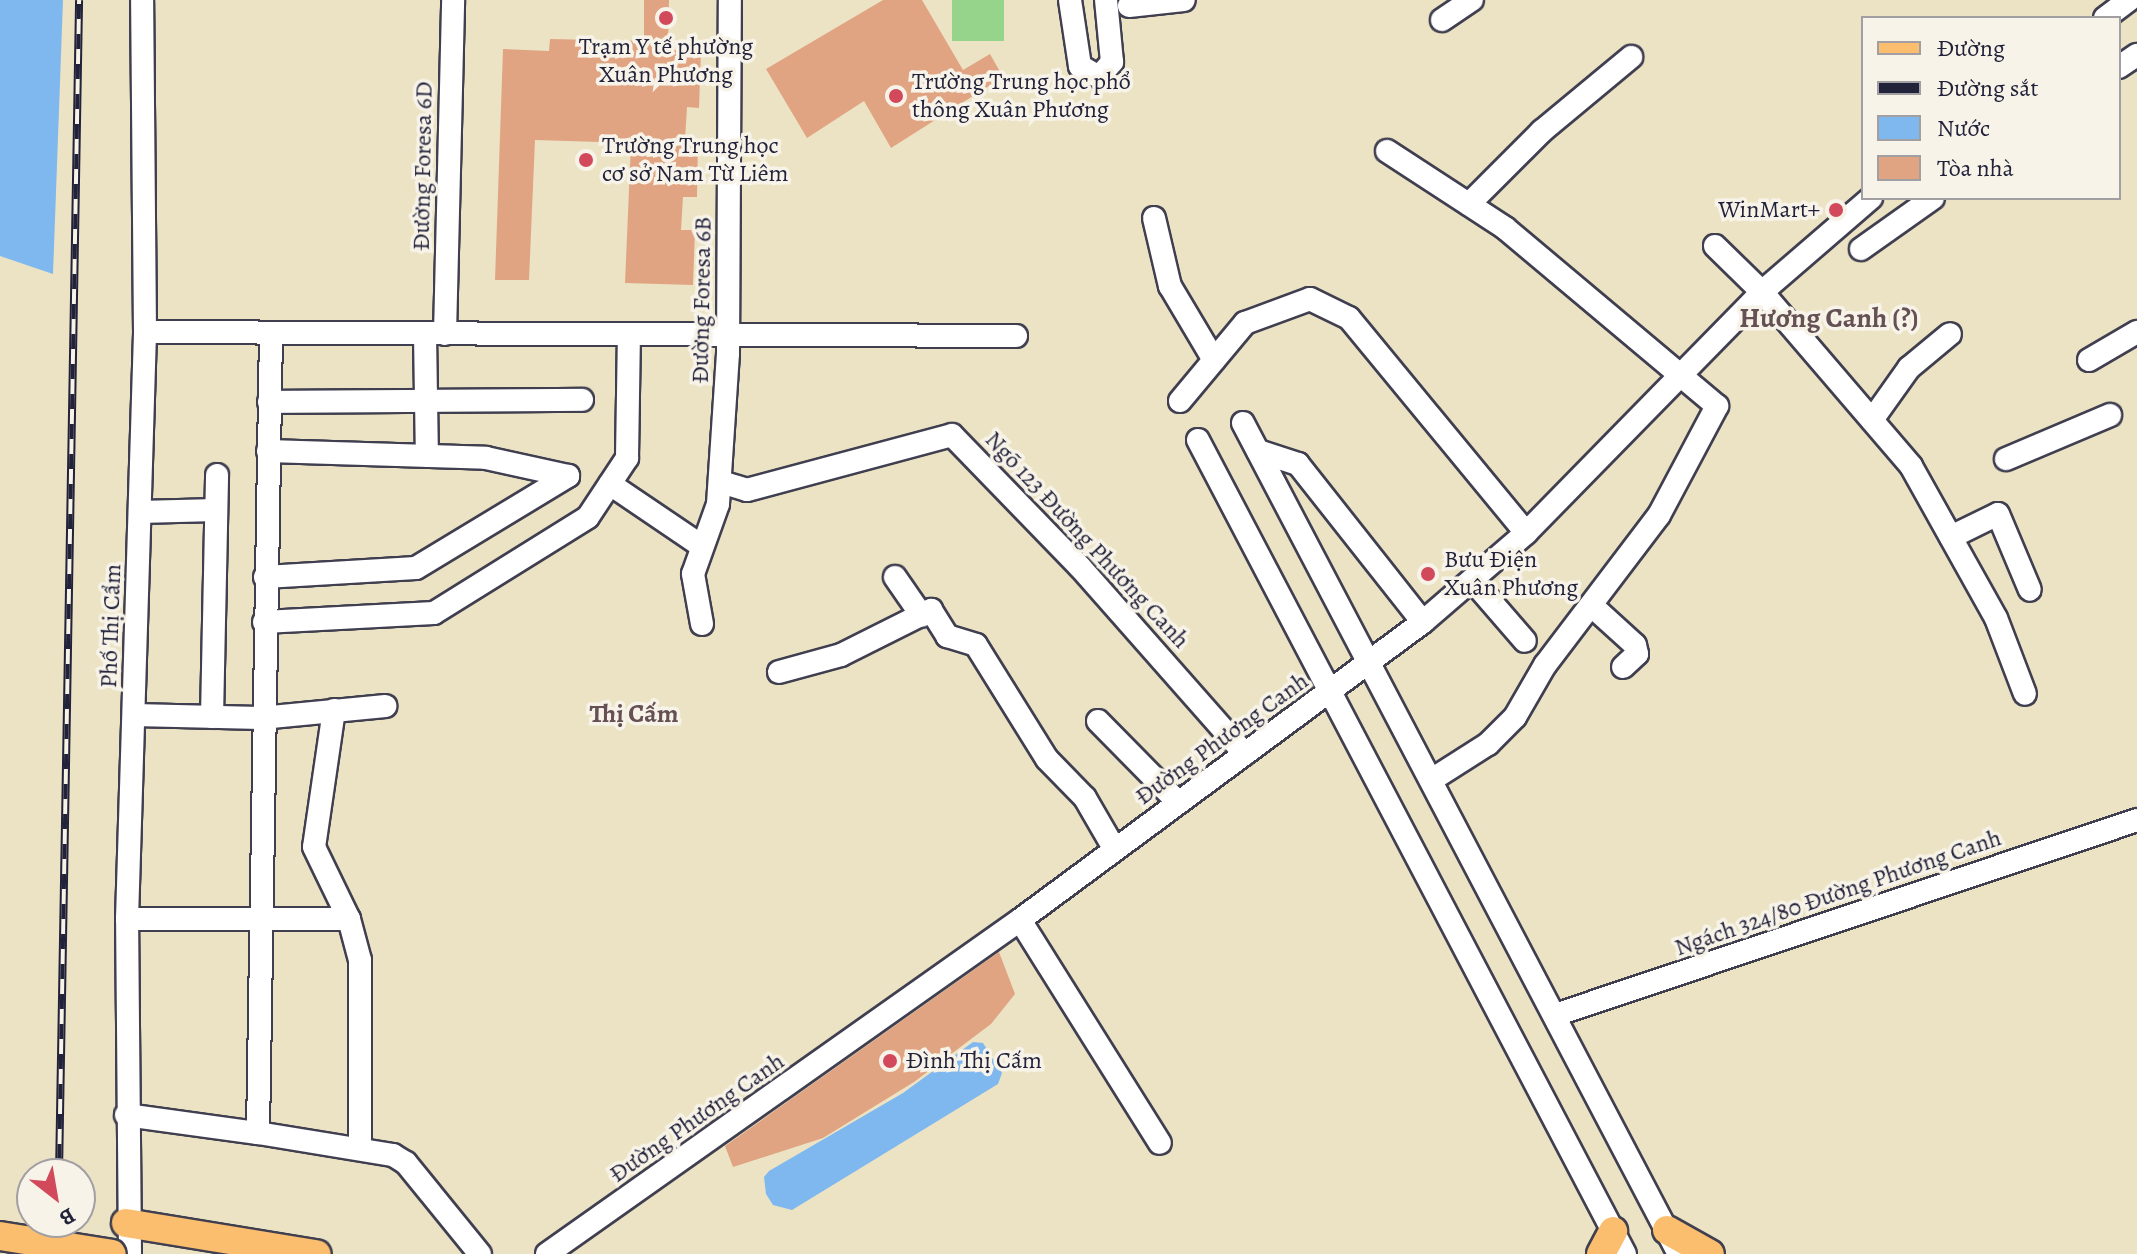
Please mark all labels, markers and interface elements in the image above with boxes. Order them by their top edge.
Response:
marker: Trạm Y tế phường Xuân Phương [655,7,677,29]
legend [1861,16,2121,200]
text: Đường [1937,32,2005,64]
place label: Trạm Y tế phường Xuân Phương [579,33,753,89]
place label: Trường Trung học phổ thông Xuân Phương [912,68,1131,124]
text: Đường sắt [1937,72,2038,104]
street label: Đường Foresa 6D [407,81,439,251]
marker: Trường Trung học phổ thông Xuân Phương [887,87,905,105]
text: Nước [1937,112,1990,144]
place label: Trường Trung học cơ sở Nam Từ Liêm [602,132,789,188]
marker: Trường Trung học cơ sở Nam Từ Liêm [577,151,595,169]
text: Tòa nhà [1937,152,2014,184]
place label: WinMart+ [1718,196,1820,224]
marker: WinMart+ [1827,201,1845,219]
street label: Đường Foresa 6B [686,216,718,384]
district label: Hương Canh (?) [1739,301,1919,335]
street label: Ngõ 123 Đường Phương Canh [979,425,1195,655]
place label: Bưu Điện Xuân Phương [1444,546,1578,602]
street label: Phố Thị Cẩm [94,563,128,689]
marker: Bưu Điện Xuân Phương [1419,565,1437,583]
street label: Đường Phương Canh [1130,667,1314,811]
district label: Thị Cấm [589,698,679,730]
street label: Ngách 324/80 Đường Phương Canh [1671,824,2005,962]
street label: Đường Phương Canh [604,1047,790,1189]
place label: Đình Thị Cấm [906,1047,1042,1075]
marker: Đình Thị Cấm [881,1052,899,1070]
north arrow [16,1158,96,1238]
text: B [54,1200,81,1233]

